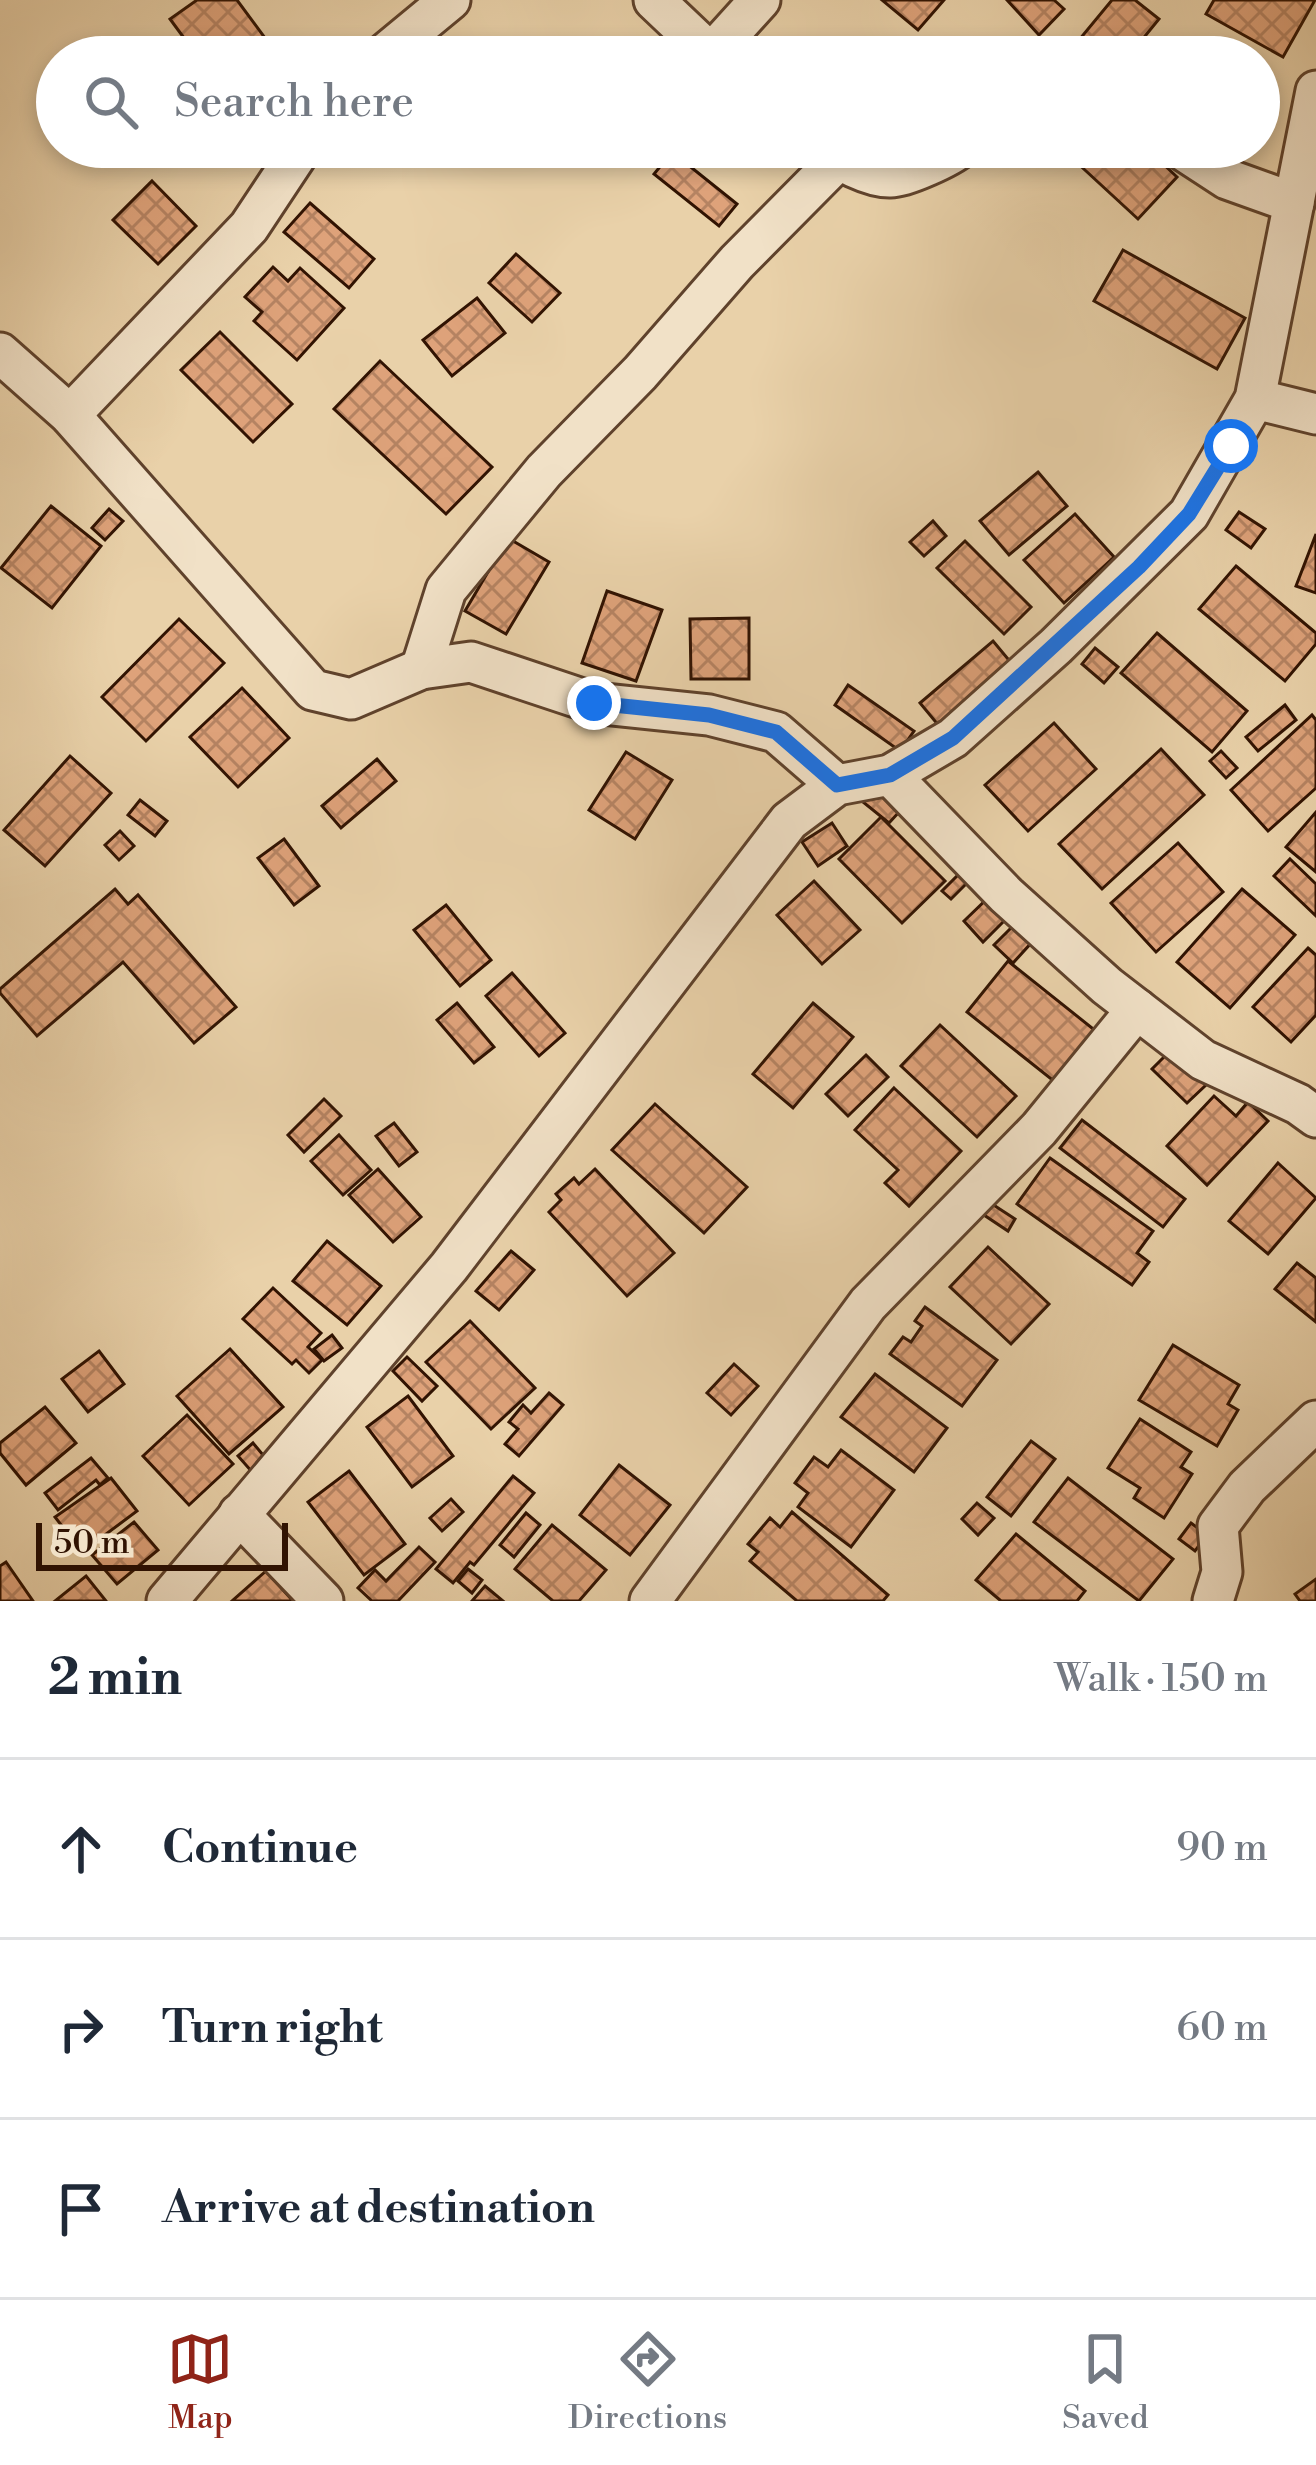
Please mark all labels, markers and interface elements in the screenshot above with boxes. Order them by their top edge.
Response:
search box [36,36,1280,168]
icon: search [78,69,144,135]
text: Search here [174,74,414,131]
route start [1204,419,1258,473]
route end [567,676,621,730]
scale bar [36,1517,288,1570]
text: 50 m [54,1523,130,1564]
text: 2 min [48,1647,182,1711]
text: Walk · 150 m [1055,1655,1268,1704]
icon: ahead [48,1816,114,1882]
text: Continue [162,1820,358,1877]
text: 90 m [1176,1824,1268,1873]
icon: right [48,1996,114,2062]
text: Turn right [162,2000,383,2057]
text: 60 m [1176,2004,1268,2053]
icon: arrive [48,2176,114,2242]
text: Arrive at destination [162,2180,595,2237]
tab: Map [167,2326,233,2439]
tab: Directions [568,2326,727,2439]
tab: Saved [1062,2326,1149,2439]

